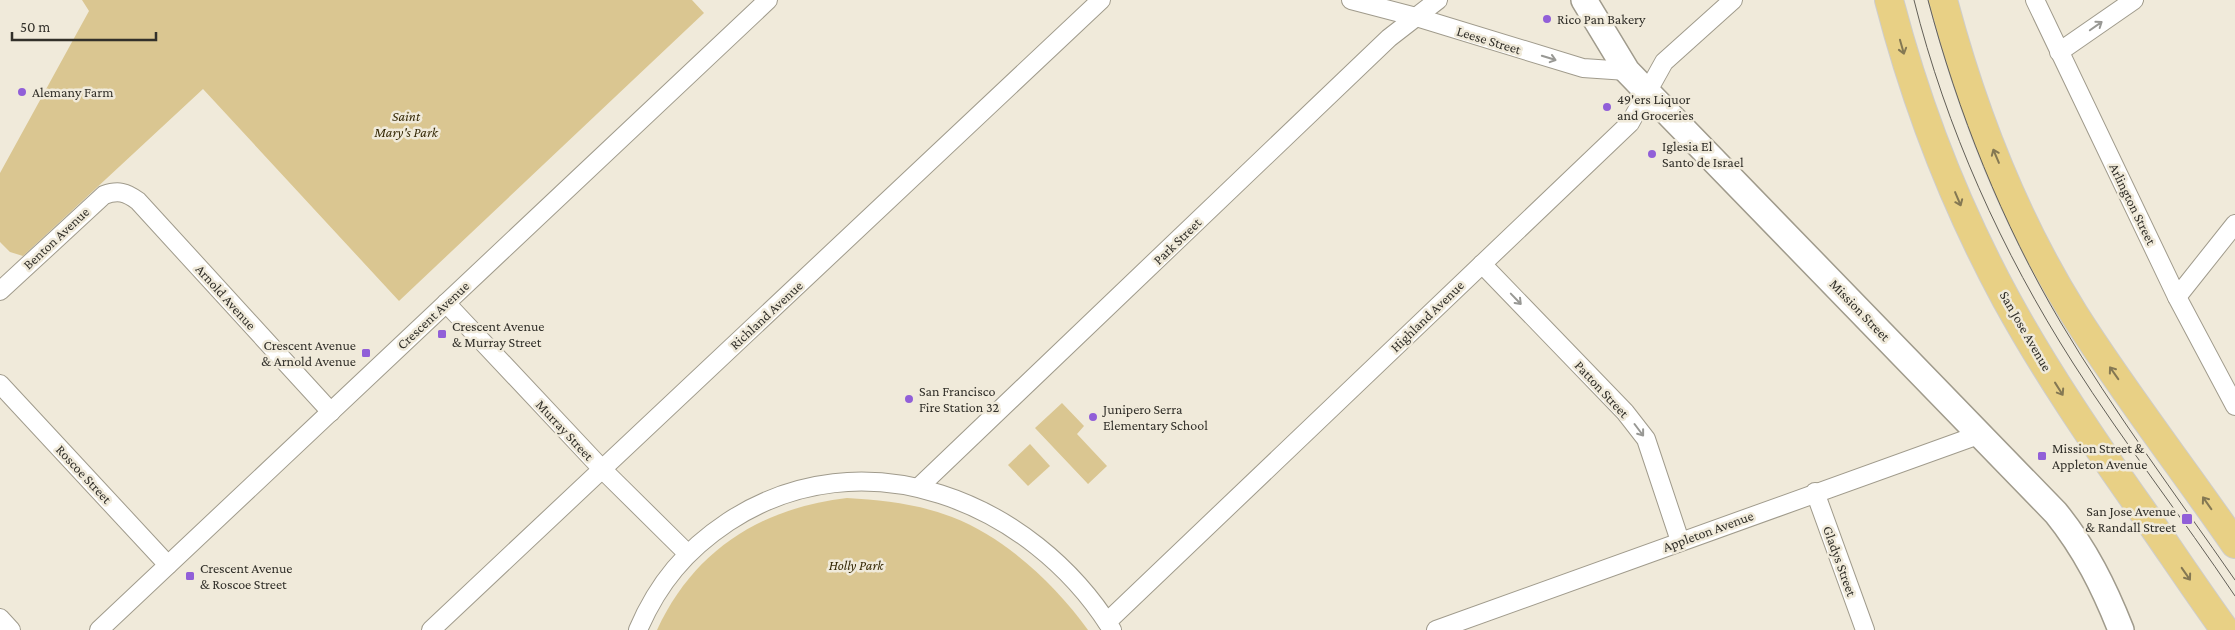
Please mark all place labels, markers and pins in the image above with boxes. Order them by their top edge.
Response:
place label: Rico Pan Bakery [1557,11,1646,27]
marker: Rico Pan Bakery [1541,13,1553,25]
place label: Alemany Farm [32,84,113,100]
marker: Alemany Farm [16,86,28,98]
place label: 49'ers Liquor and Groceries [1617,91,1694,123]
marker: 49'ers Liquor and Groceries [1601,101,1613,113]
place label: Iglesia El Santo de Israel [1662,138,1744,170]
marker: Iglesia El Santo de Israel [1646,148,1658,160]
place label: Crescent Avenue & Murray Street [452,318,545,350]
marker: Crescent Avenue & Murray Street [436,328,448,340]
place label: Crescent Avenue & Arnold Avenue [261,337,356,369]
marker: Crescent Avenue & Arnold Avenue [360,347,372,359]
place label: San Francisco Fire Station 32 [919,383,1000,415]
marker: San Francisco Fire Station 32 [903,393,915,405]
place label: Junipero Serra Elementary School [1101,401,1208,433]
marker: Junipero Serra Elementary School [1087,411,1099,423]
place label: Mission Street & Appleton Avenue [2052,440,2147,472]
marker: Mission Street & Appleton Avenue [2036,450,2048,462]
place label: San Jose Avenue & Randall Street [2085,503,2176,535]
marker: San Jose Avenue & Randall Street [2180,512,2194,526]
place label: Crescent Avenue & Roscoe Street [200,560,293,592]
marker: Crescent Avenue & Roscoe Street [184,570,196,582]

